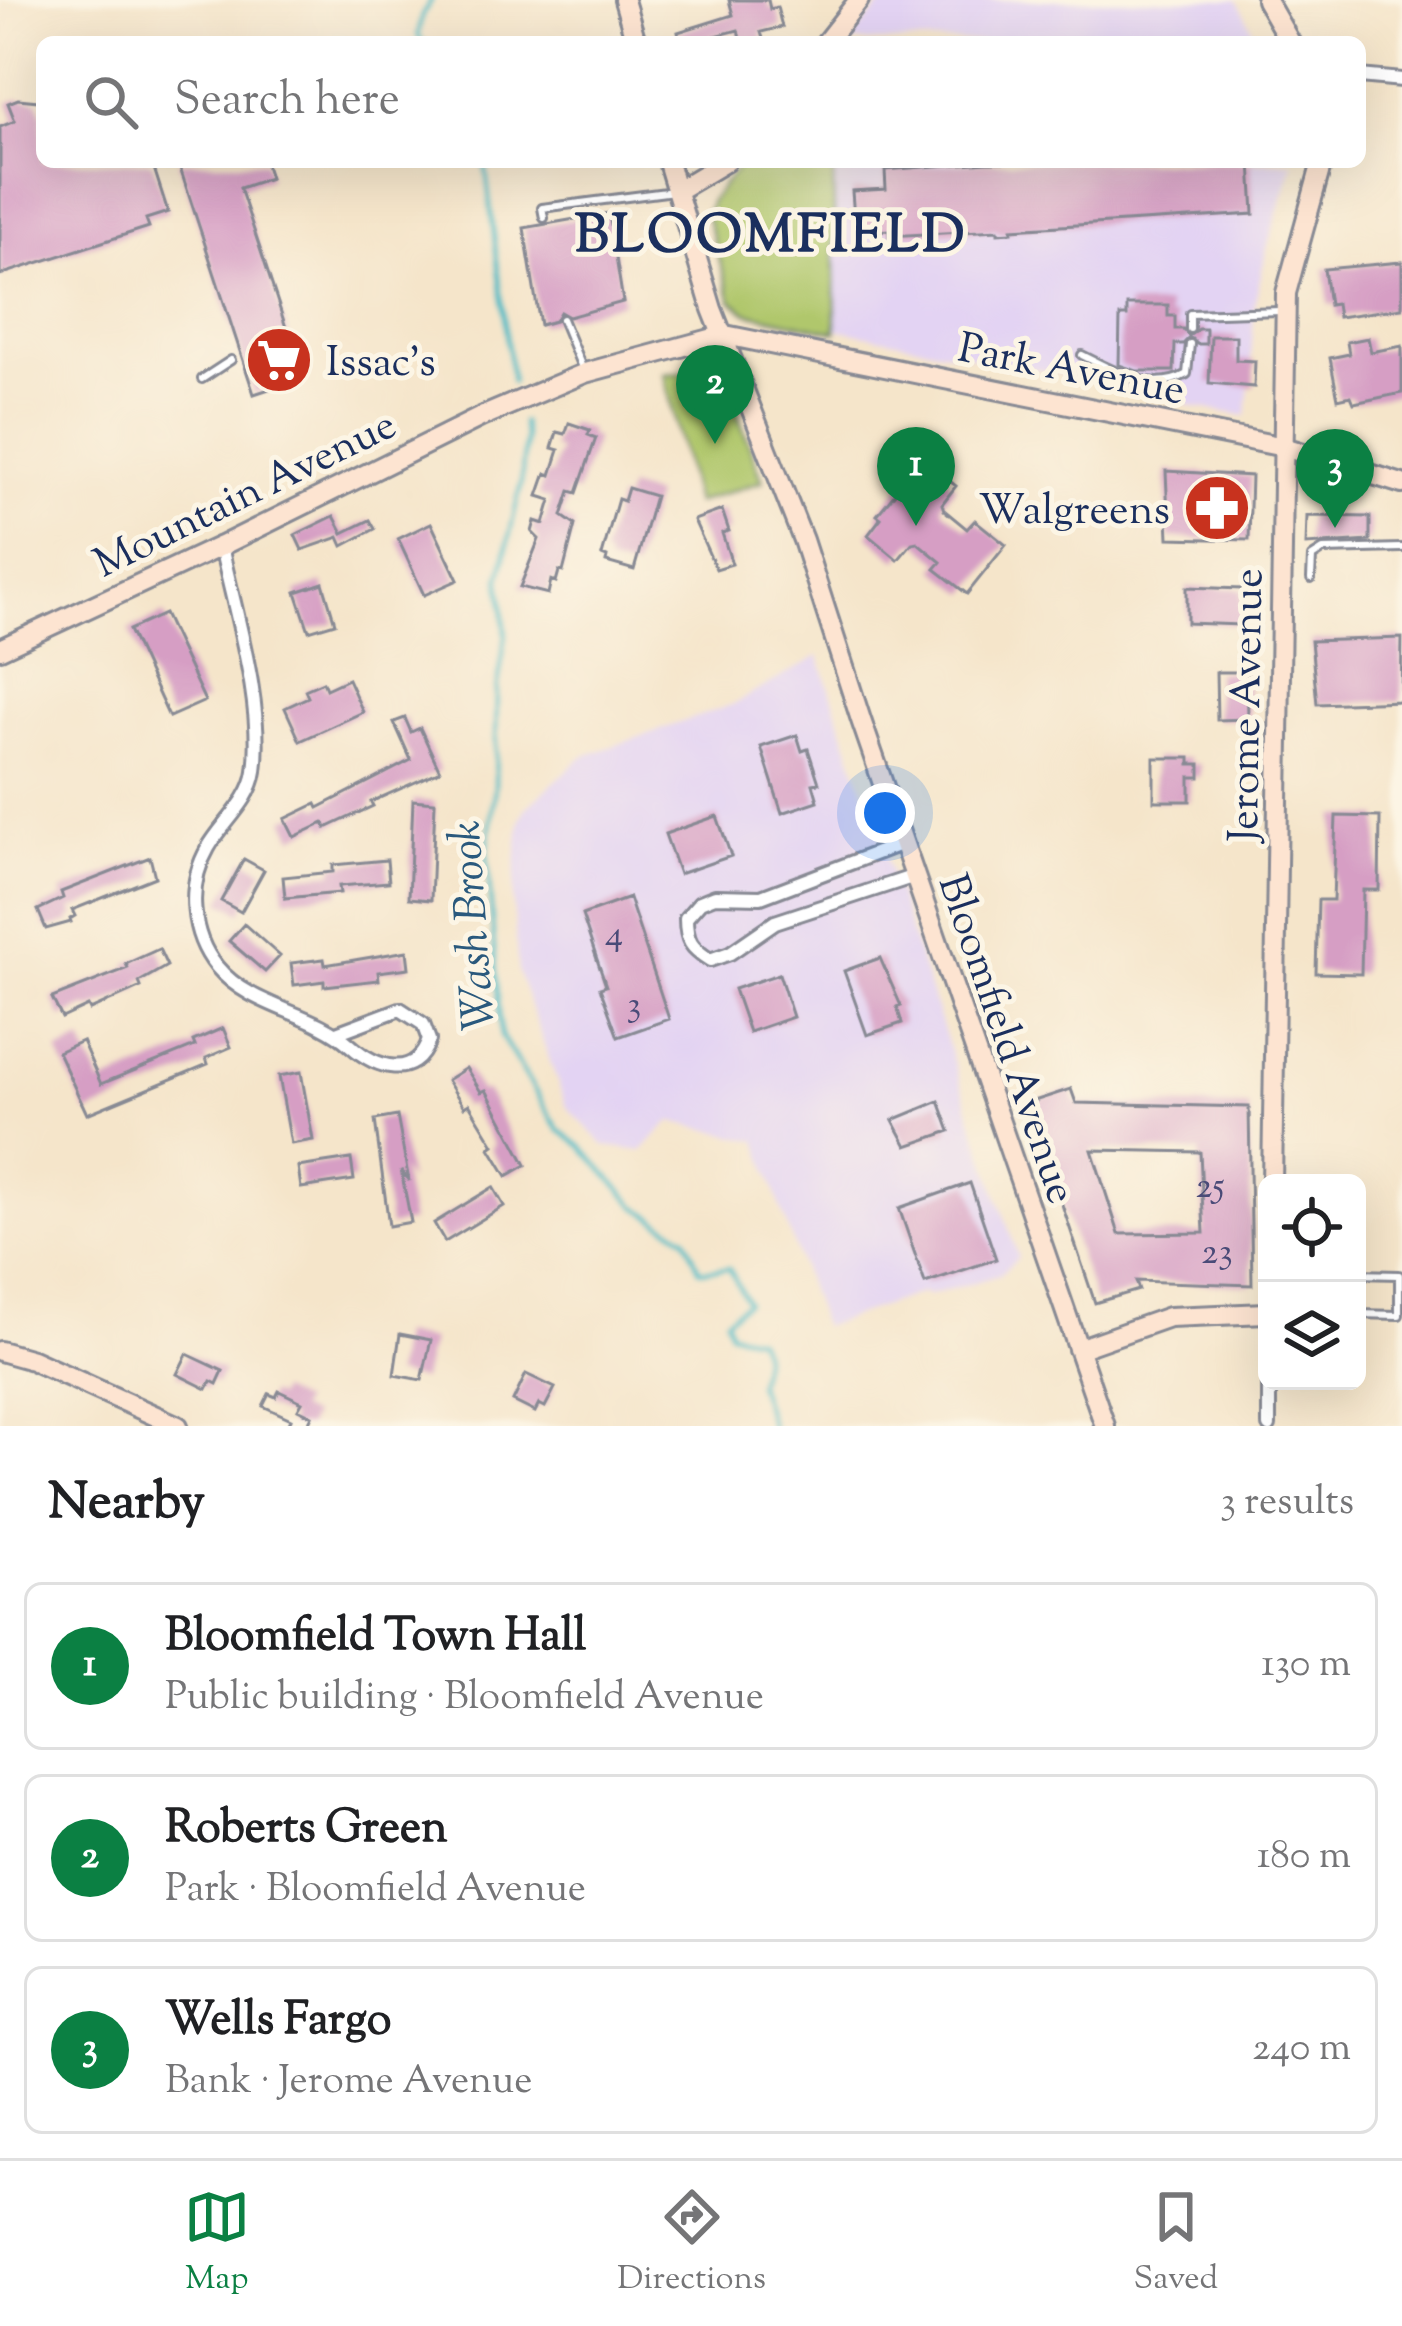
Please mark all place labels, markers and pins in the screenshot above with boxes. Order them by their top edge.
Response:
supermarket icon: Issac's [244,325,314,395]
place label: Issac's [326,335,436,395]
pin: 2 [676,345,754,444]
pin: 1 [877,427,955,526]
pin: 3 [1296,429,1374,528]
pharmacy icon: Walgreens [1182,473,1252,543]
place label: Walgreens [978,483,1170,543]

